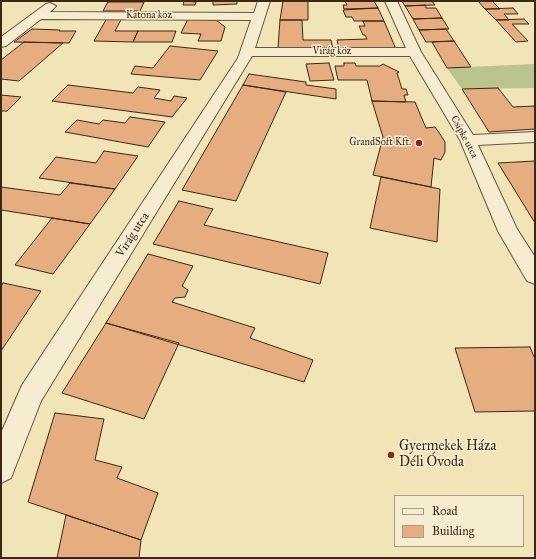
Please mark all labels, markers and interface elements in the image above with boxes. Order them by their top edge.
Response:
street label: Katona köz [126,10,172,22]
street label: Virág köz [313,46,351,58]
street label: Csipke utca [448,114,480,160]
place label: GrandSoft Kft. [349,137,411,149]
marker: GrandSoft Kft. [414,138,424,148]
street label: Virág utca [113,210,153,260]
place label: Gyermekek Háza Déli Óvoda [399,439,496,472]
marker: Gyermekek Háza Déli Óvoda [386,450,396,460]
legend [394,495,524,547]
text: Road [432,504,458,518]
text: Building [432,524,474,538]

